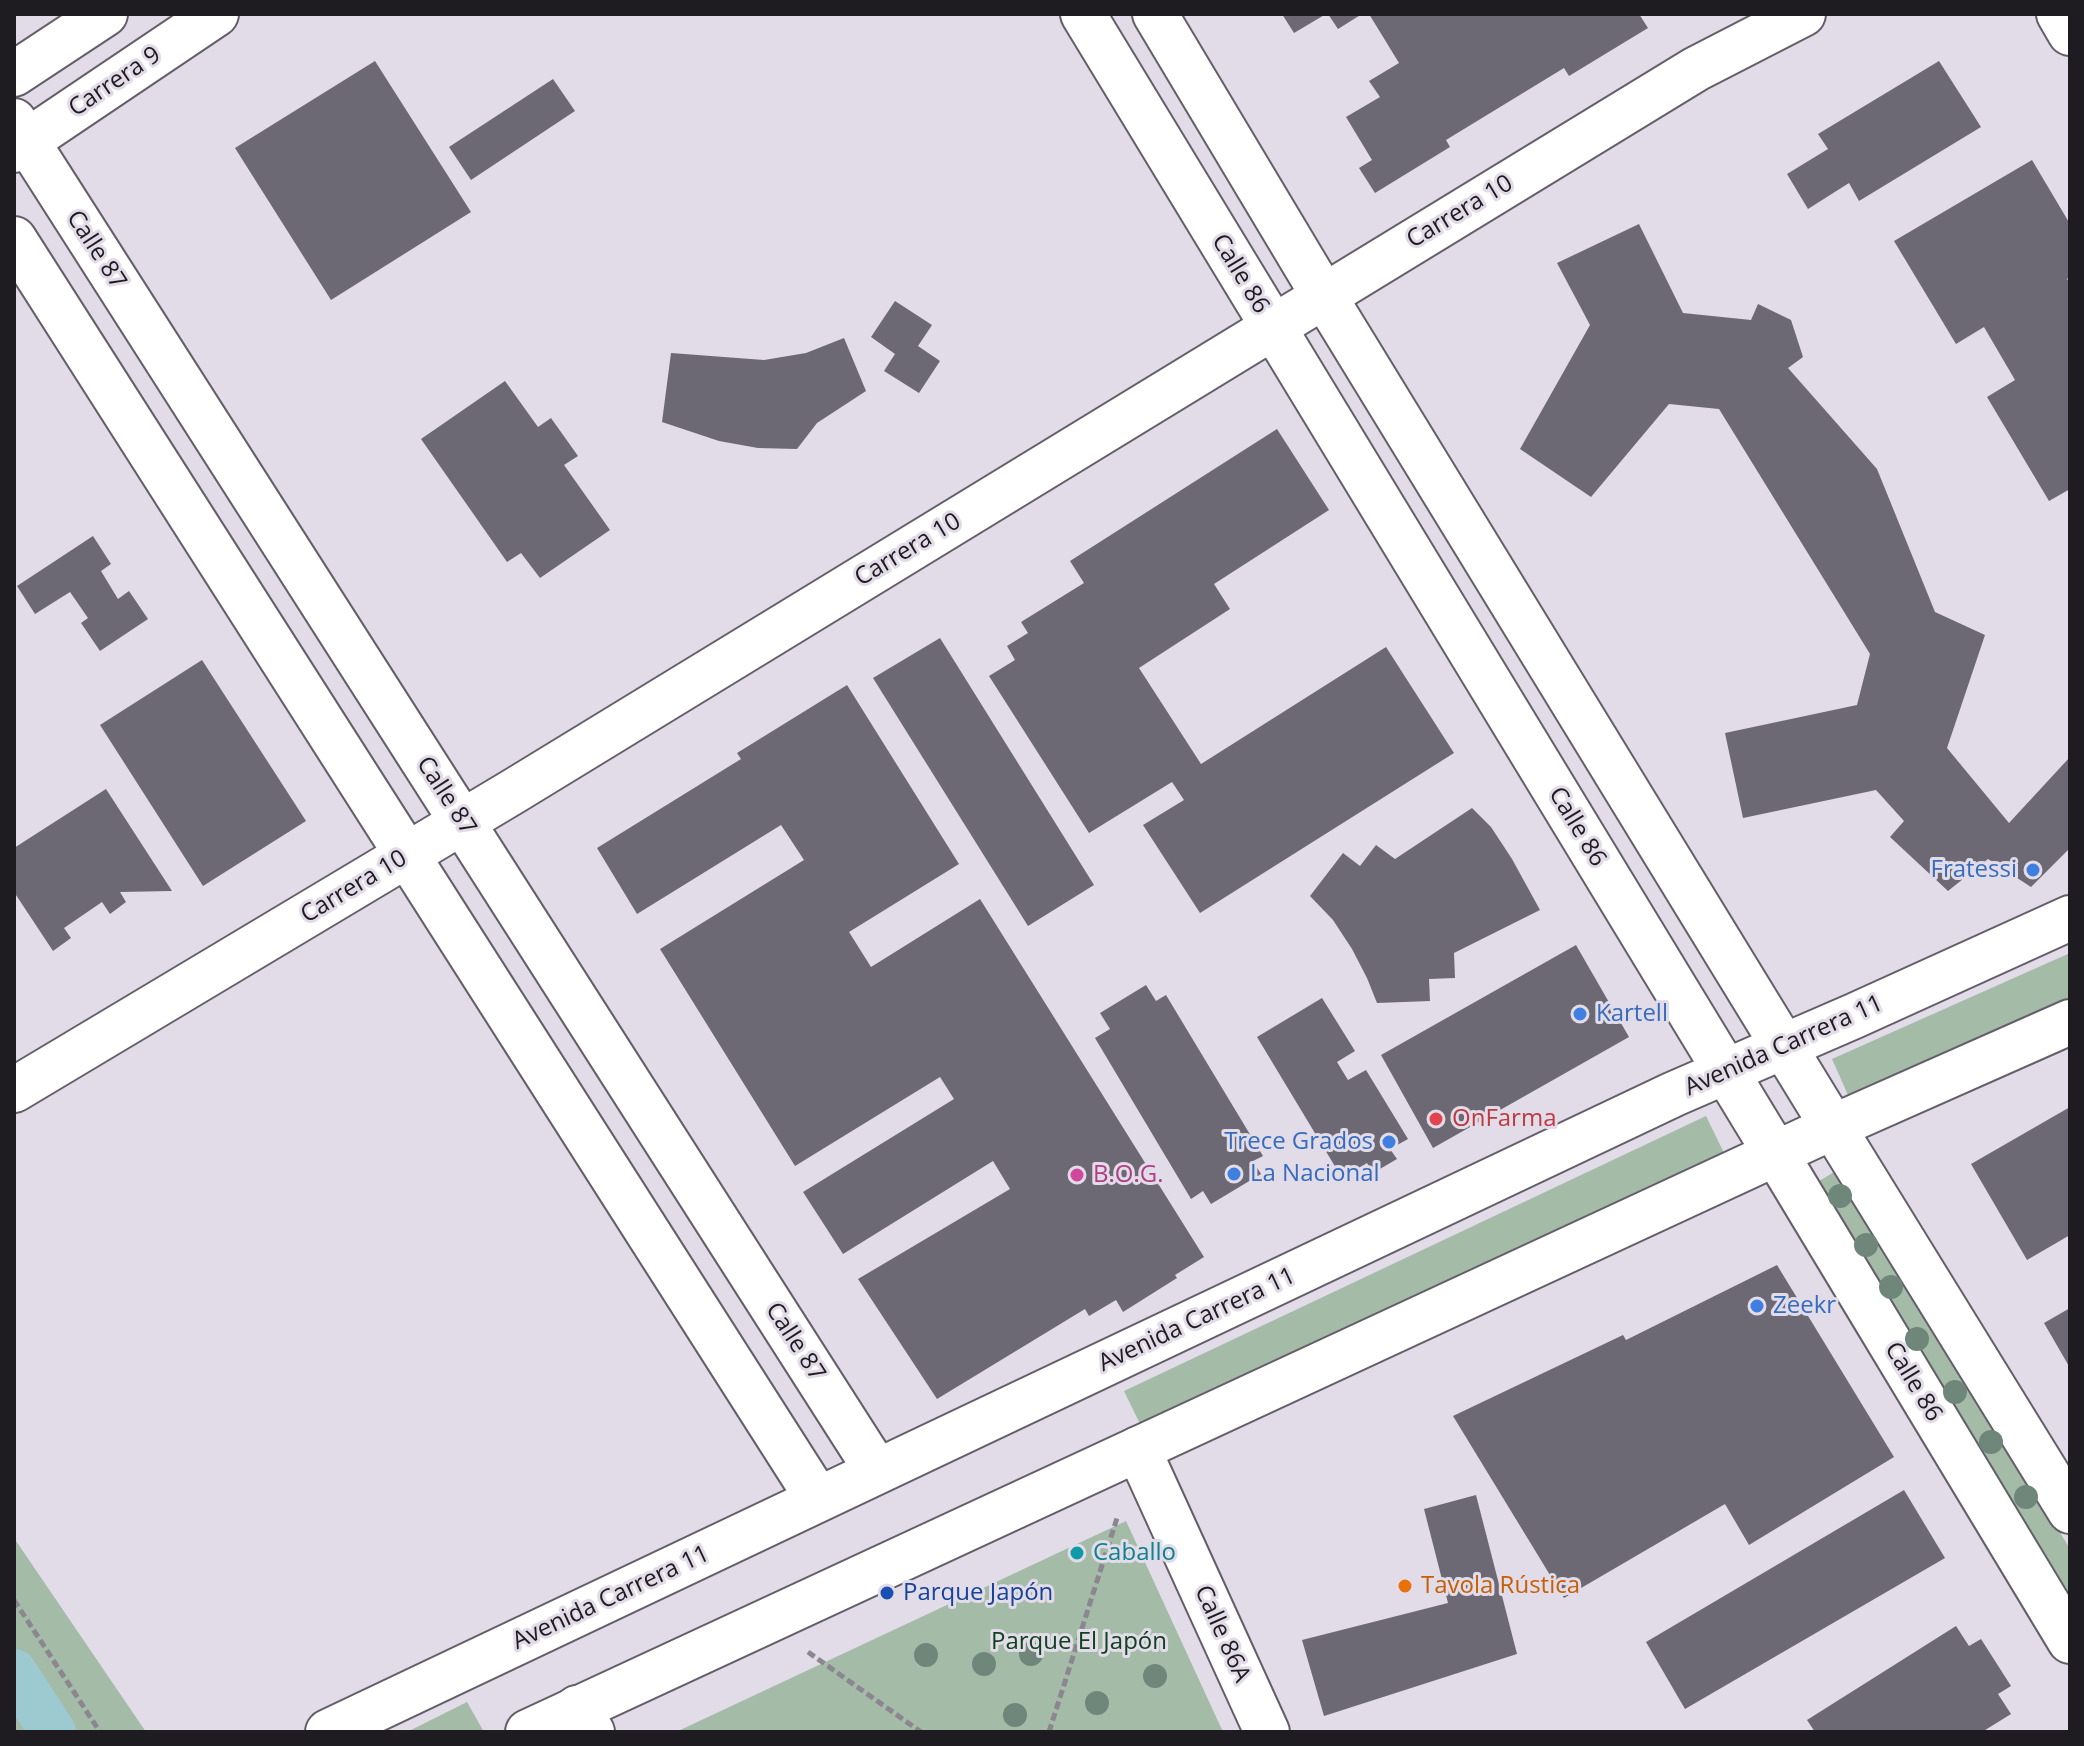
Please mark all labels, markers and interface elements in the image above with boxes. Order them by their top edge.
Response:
street label: Carrera 9 [64,41,166,123]
street label: Carrera 10 [1402,169,1518,255]
street label: Calle 87 [60,205,132,295]
street label: Calle 86 [1205,229,1275,319]
street label: Carrera 10 [850,507,966,593]
street label: Calle 87 [410,751,482,841]
street label: Calle 86 [1542,782,1612,872]
street label: Carrera 10 [296,844,412,930]
place label: Fratessi [1931,856,2017,884]
marker: Fratessi [2024,861,2042,879]
street label: Avenida Carrera 11 [1680,989,1888,1103]
place label: Kartell [1596,1000,1668,1028]
marker: Kartell [1571,1005,1589,1023]
place label: OnFarma [1452,1105,1556,1133]
marker: OnFarma [1427,1110,1445,1128]
place label: Trece Grados [1224,1128,1373,1156]
marker: Trece Grados [1380,1133,1398,1151]
place label: La Nacional [1250,1160,1380,1188]
place label: B.O.G. [1093,1161,1164,1189]
marker: La Nacional [1225,1165,1243,1183]
marker: B.O.G. [1068,1166,1086,1184]
street label: Avenida Carrera 11 [1094,1262,1300,1378]
place label: Zeekr [1773,1292,1836,1320]
street label: Calle 87 [759,1297,831,1387]
marker: Zeekr [1748,1297,1766,1315]
street label: Calle 86 [1878,1337,1948,1427]
place label: Caballo [1093,1539,1176,1567]
street label: Avenida Carrera 11 [508,1540,714,1656]
marker: Caballo [1068,1544,1086,1562]
place label: Tavola Rústica [1421,1572,1580,1600]
marker: Tavola Rústica [1396,1577,1414,1595]
place label: Parque Japón [903,1579,1053,1607]
street label: Calle 86A [1188,1581,1256,1687]
marker: Parque Japón [878,1584,896,1602]
park label: Parque El Japón [991,1628,1167,1656]

